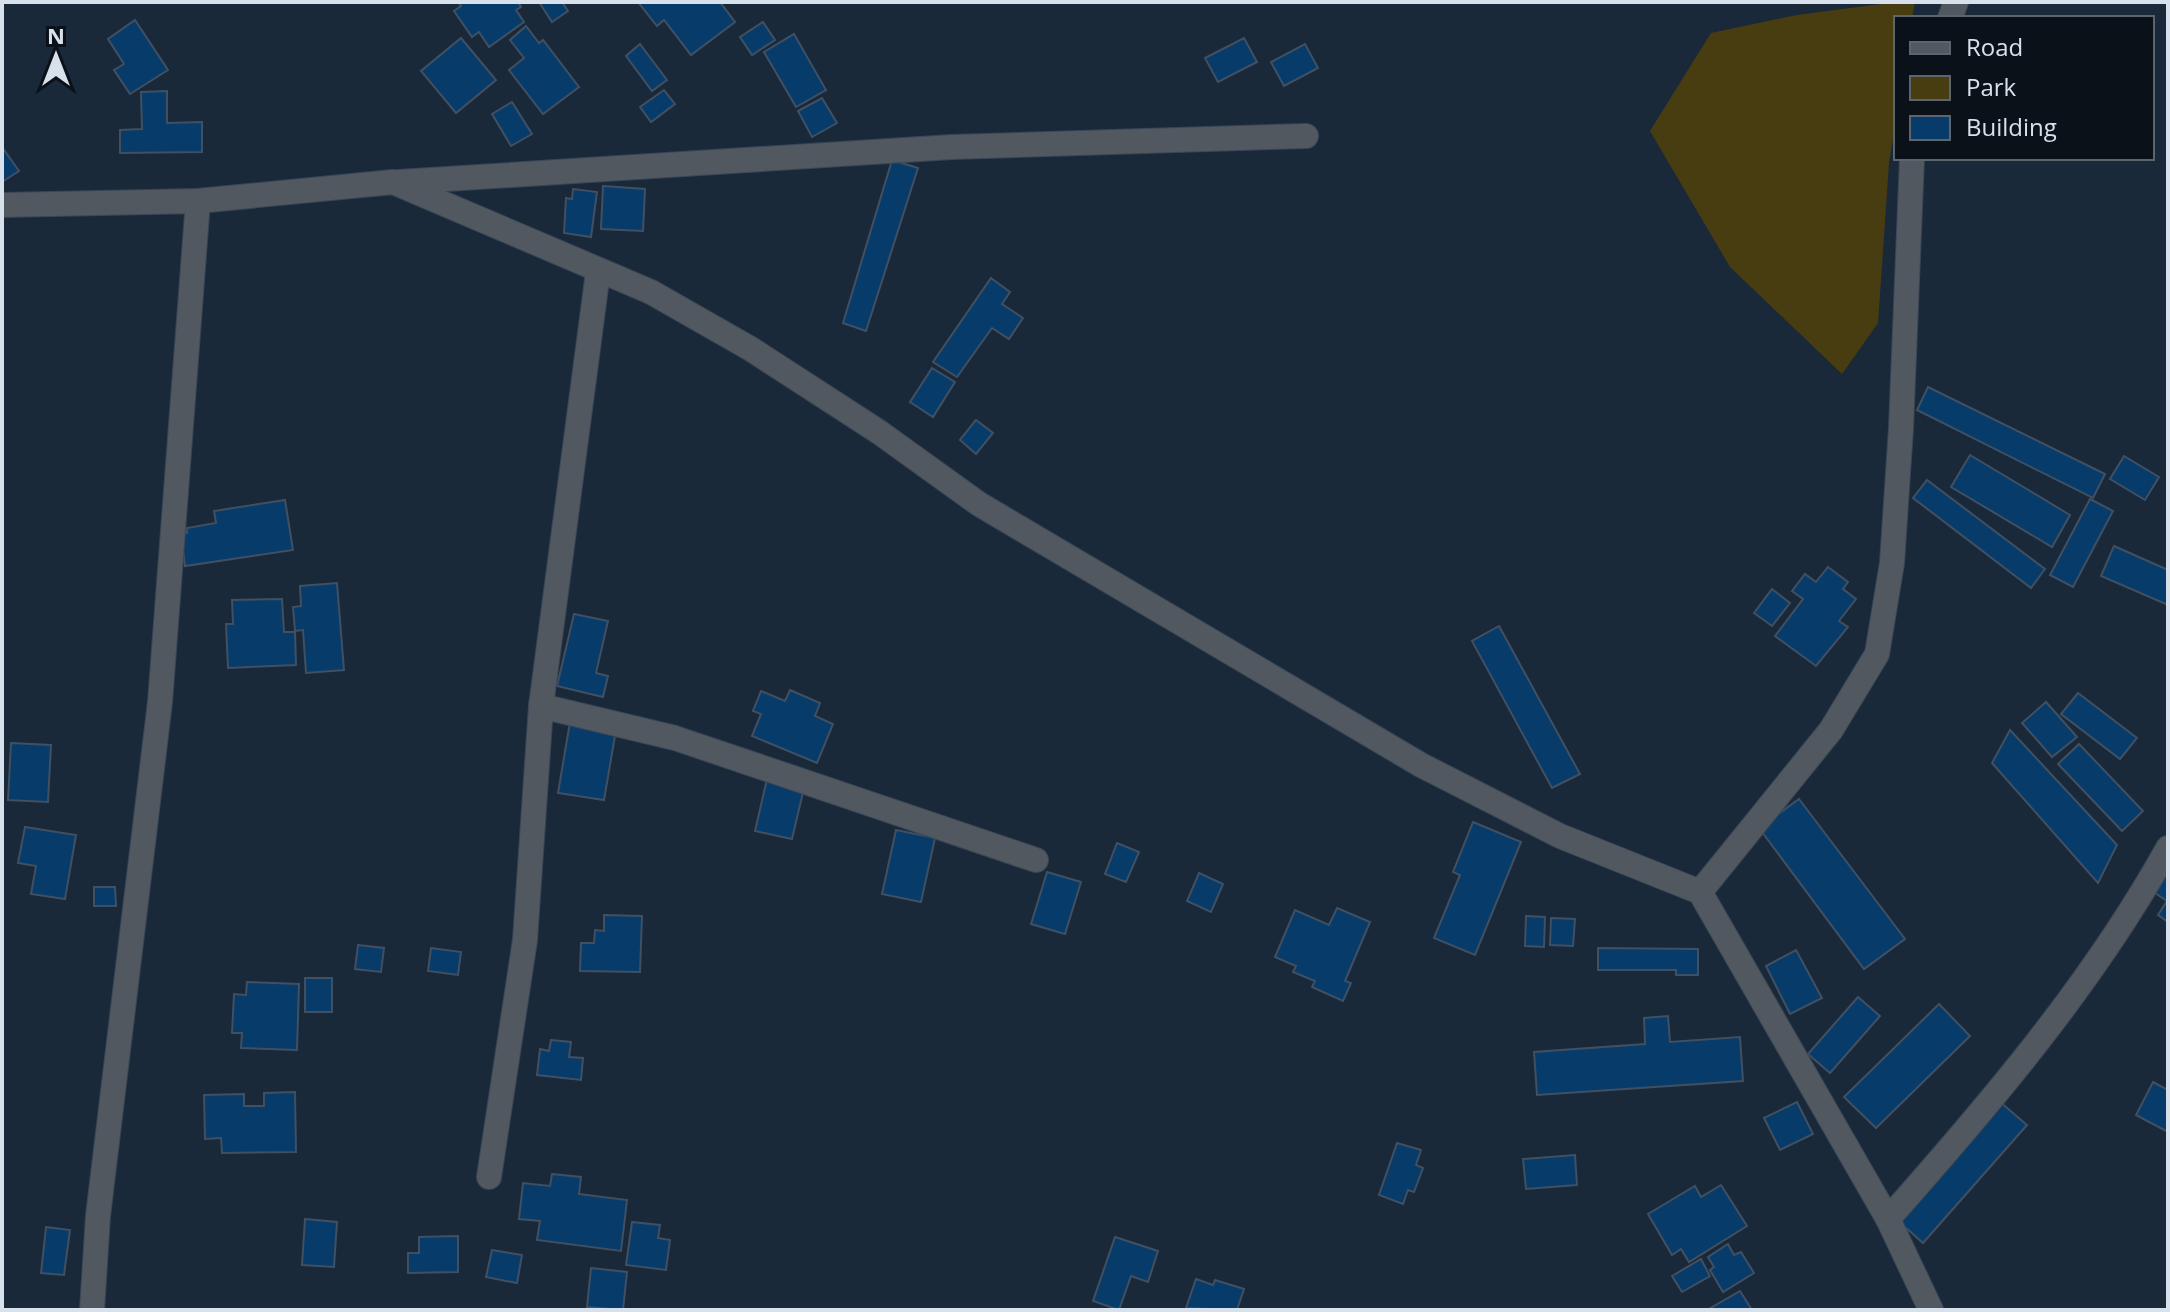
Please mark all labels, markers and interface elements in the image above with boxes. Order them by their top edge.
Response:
north arrow [16,16,96,96]
legend [1894,16,2154,160]
text: N [47,20,65,50]
text: Road [1966,30,2023,63]
text: Park [1966,70,2017,103]
text: Building [1966,110,2057,143]

